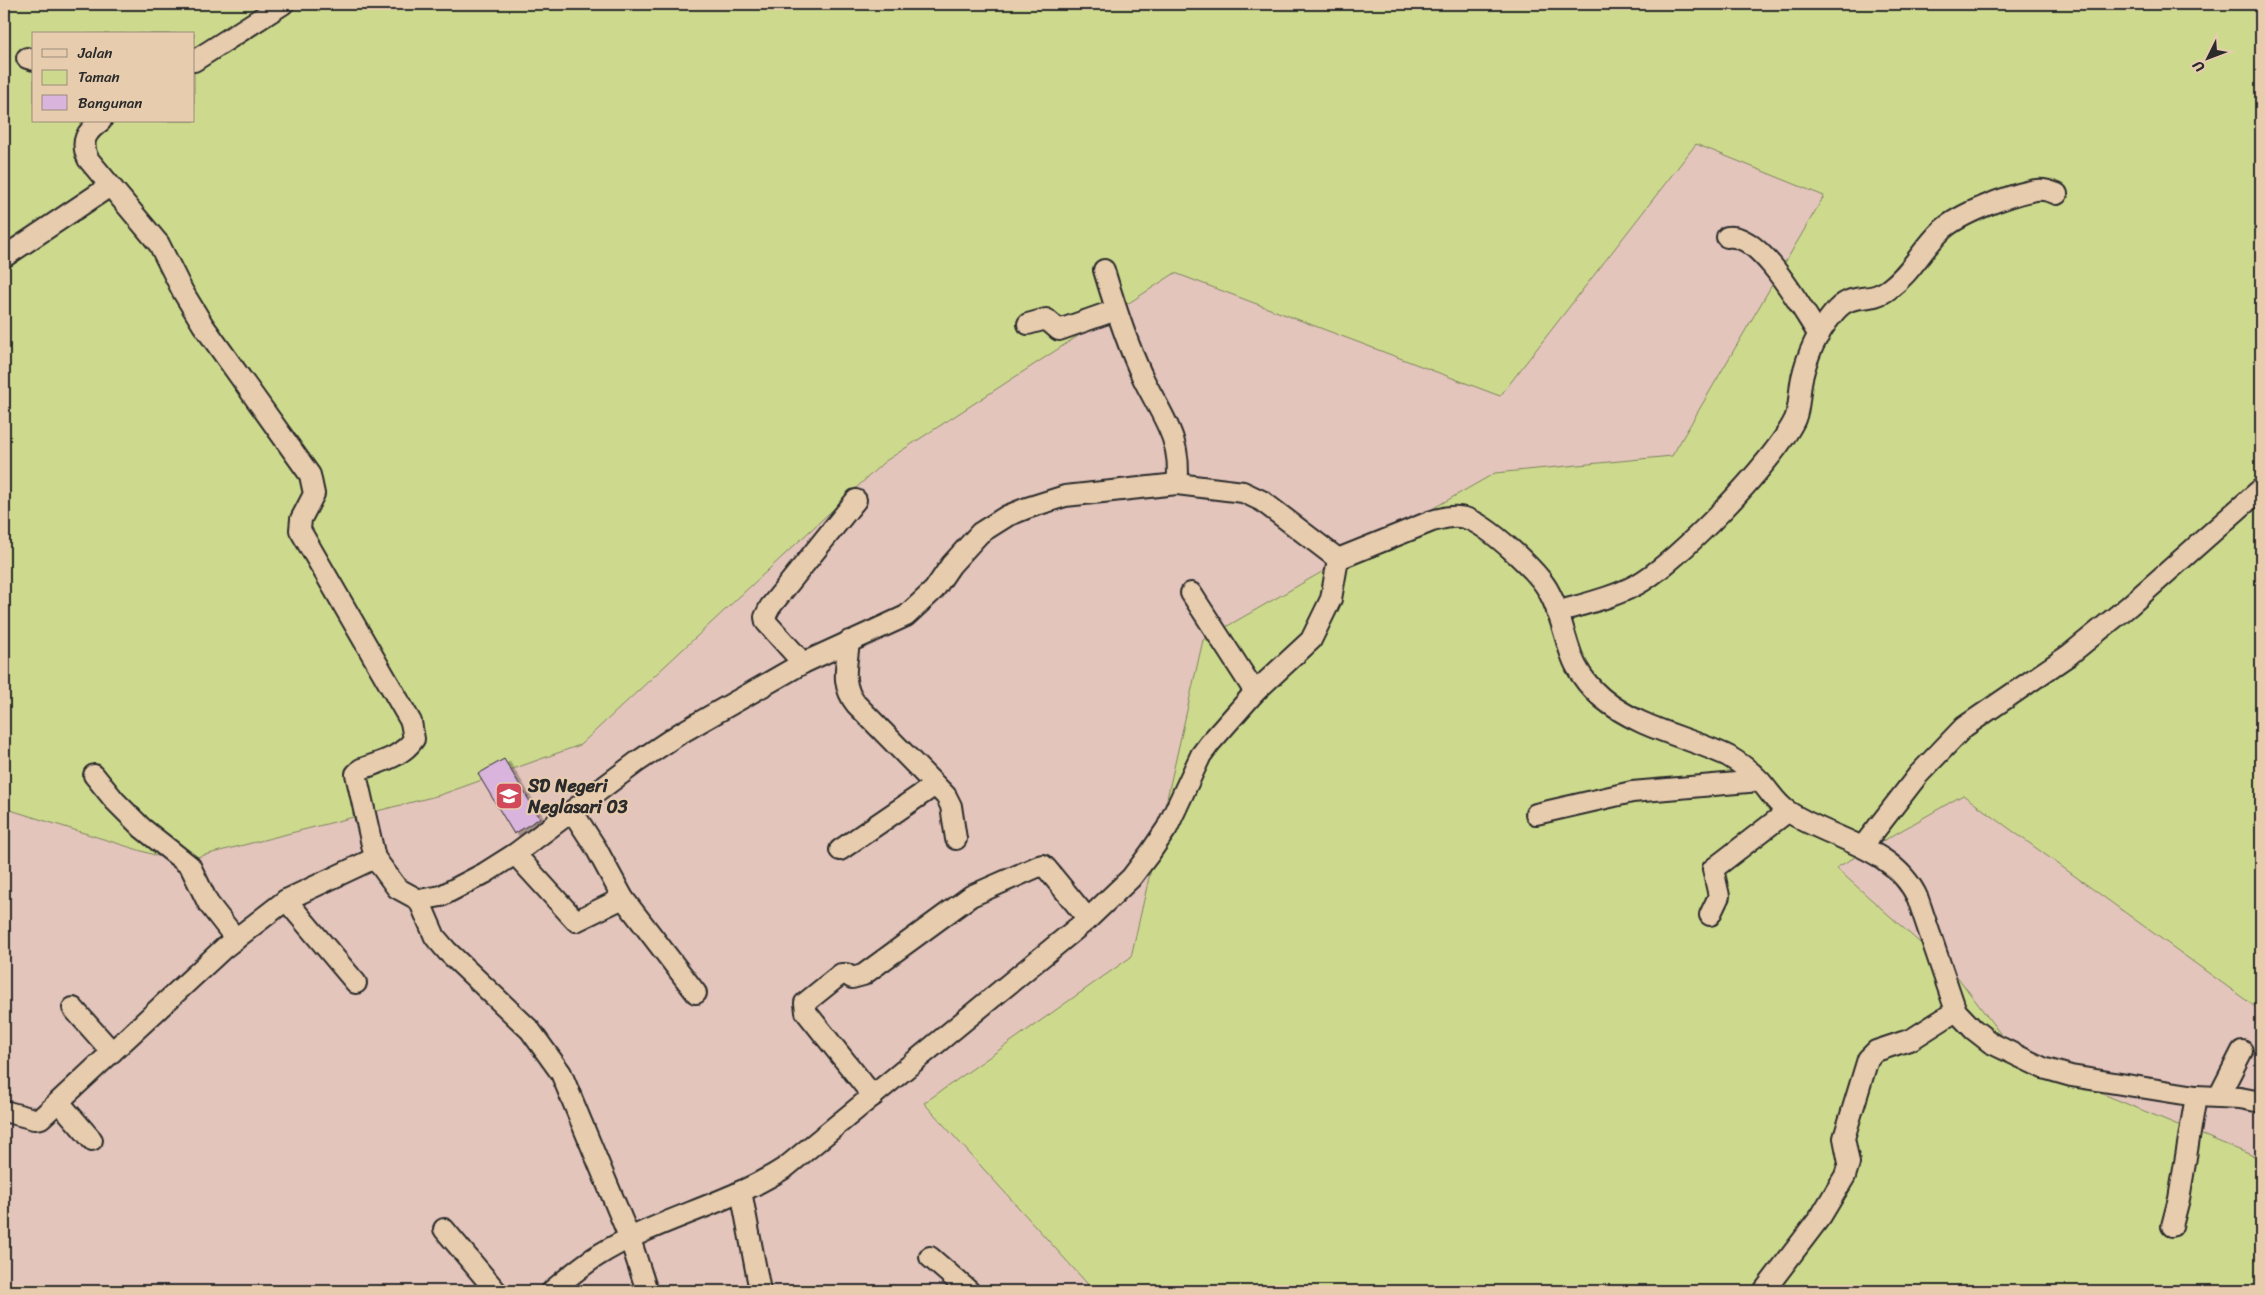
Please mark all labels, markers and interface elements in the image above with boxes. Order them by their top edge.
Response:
legend [32,32,195,122]
north arrow [2182,32,2232,82]
text: Jalan [77,40,112,66]
text: U [2186,54,2211,78]
text: Taman [78,64,120,90]
text: Bangunan [78,90,142,116]
place label: SD Negeri Neglasari 03 [527,770,628,823]
school or university icon: SD Negeri Neglasari 03 [494,781,524,811]

